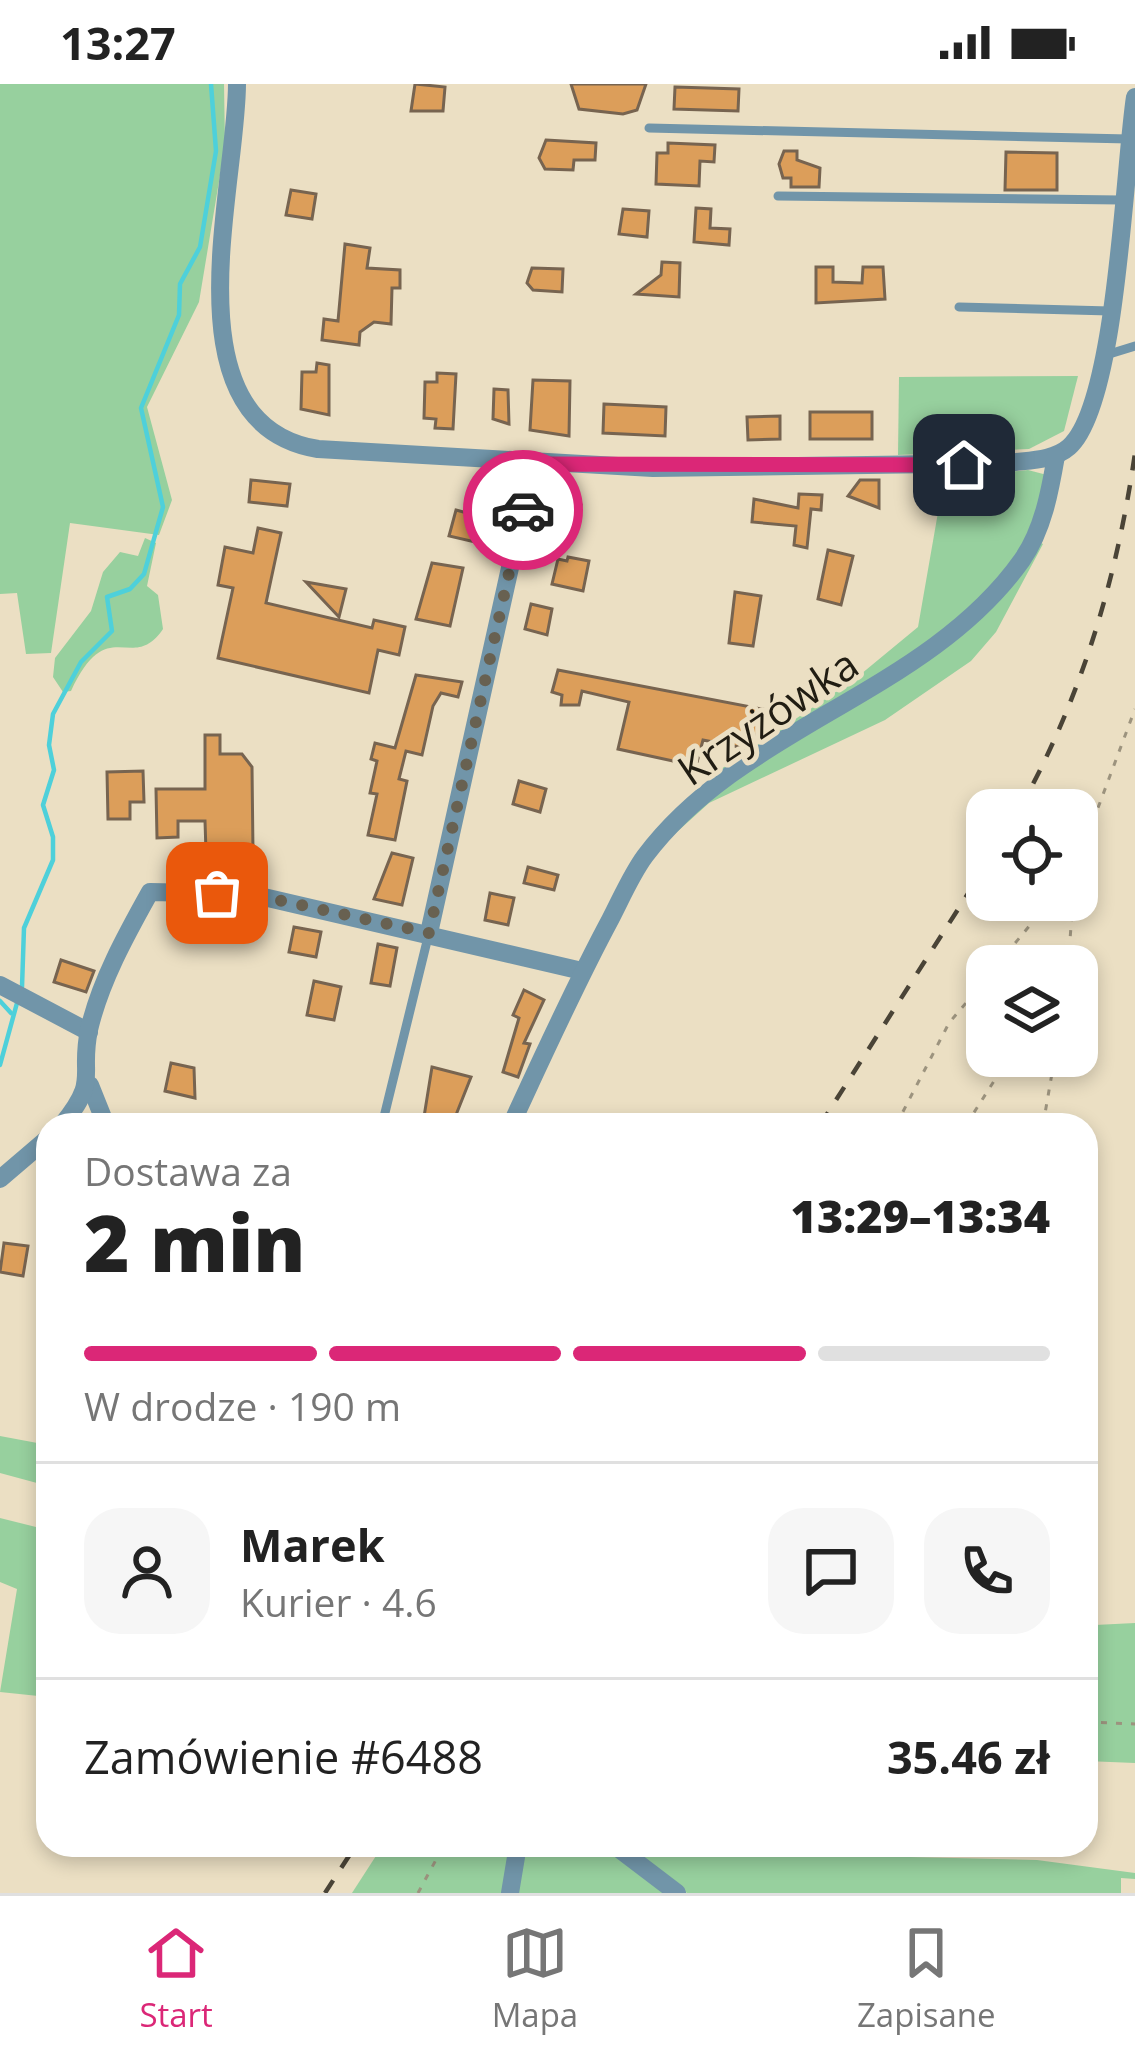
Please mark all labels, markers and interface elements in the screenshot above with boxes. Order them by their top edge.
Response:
text: 13:27 [60,12,176,73]
pin [913,414,1015,516]
icon: home [931,432,997,498]
courier [463,450,583,570]
icon: car [490,477,556,543]
street label: Krzyżówka [665,635,869,797]
map controls [966,789,1098,1077]
button: locate [966,789,1098,921]
pin [166,842,268,944]
icon: bag [184,860,250,926]
button: layers [966,945,1098,1077]
text: Dostawa za [84,1144,292,1197]
text: 13:29–13:34 [791,1185,1050,1246]
text: 2 min [84,1189,306,1295]
text: W drodze · 190 m [84,1379,401,1432]
button: person [84,1508,210,1634]
button: chat [768,1508,894,1634]
button: phone [924,1508,1050,1634]
text: Marek [240,1514,385,1575]
text: Kurier · 4.6 [240,1575,437,1628]
text: Zamówienie #6488 [84,1726,483,1787]
text: 35.46 zł [887,1726,1050,1787]
tab: Start [139,1920,213,2037]
tab: Mapa [492,1920,578,2037]
tab: Zapisane [857,1920,996,2037]

